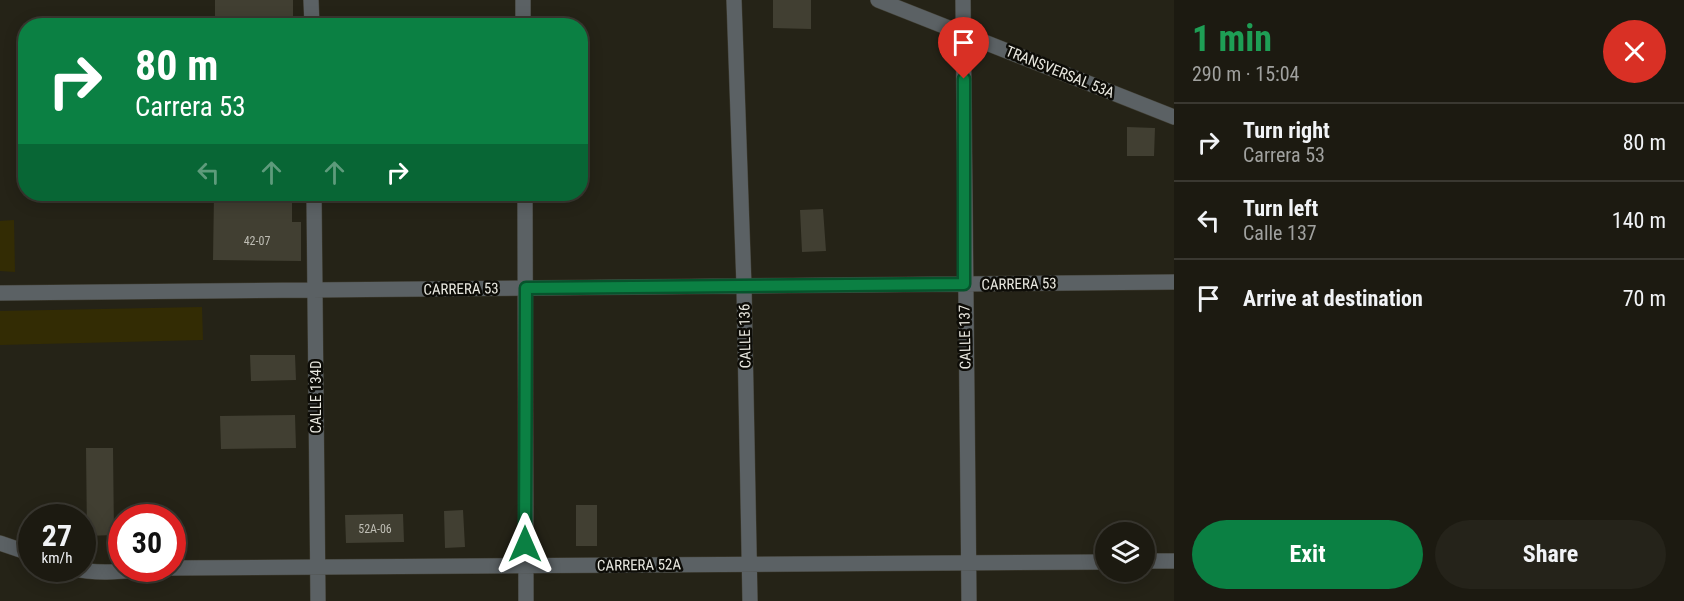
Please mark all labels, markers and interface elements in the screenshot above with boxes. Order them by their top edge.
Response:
pin [938,17,989,79]
text: 1 min [1192,18,1272,60]
button: close [1603,20,1666,83]
icon: arrive [947,26,980,59]
text: 80 m [135,41,218,90]
icon: right [36,42,114,120]
street label: TRANSVERSAL 53A [1003,42,1117,102]
text: 290 m · 15:04 [1192,62,1299,86]
text: Carrera 53 [135,91,246,123]
text: Turn right [1243,118,1330,143]
icon: right [1192,126,1225,159]
text: 80 m [1623,130,1666,155]
text: Carrera 53 [1243,143,1325,167]
icon: left [192,156,225,189]
icon: ahead [255,156,288,189]
icon: ahead [318,156,351,189]
icon: right [381,156,414,189]
text: Turn left [1243,196,1318,221]
icon: left [1192,204,1225,237]
text: 140 m [1612,208,1666,233]
text: Calle 137 [1243,221,1317,245]
house number: 42-07 [244,234,270,248]
street label: CARRERA 53 [981,274,1057,294]
street label: CARRERA 53 [423,279,499,299]
icon: arrive [1192,282,1225,315]
text: Arrive at destination [1243,286,1423,311]
text: 70 m [1623,286,1666,311]
street label: CALLE 136 [735,304,755,368]
street label: CALLE 137 [955,305,975,369]
street label: CALLE 134D [307,360,325,434]
speed limit sign: 30 [108,504,186,582]
position arrow [493,512,557,576]
text: 27 [42,518,72,553]
button: Exit [1192,520,1423,589]
button: Share [1435,520,1666,589]
house number: 52A-06 [358,522,392,536]
map controls [1095,522,1155,582]
button: layers [1095,522,1155,582]
text: km/h [42,549,72,567]
street label: CARRERA 52A [597,555,682,575]

